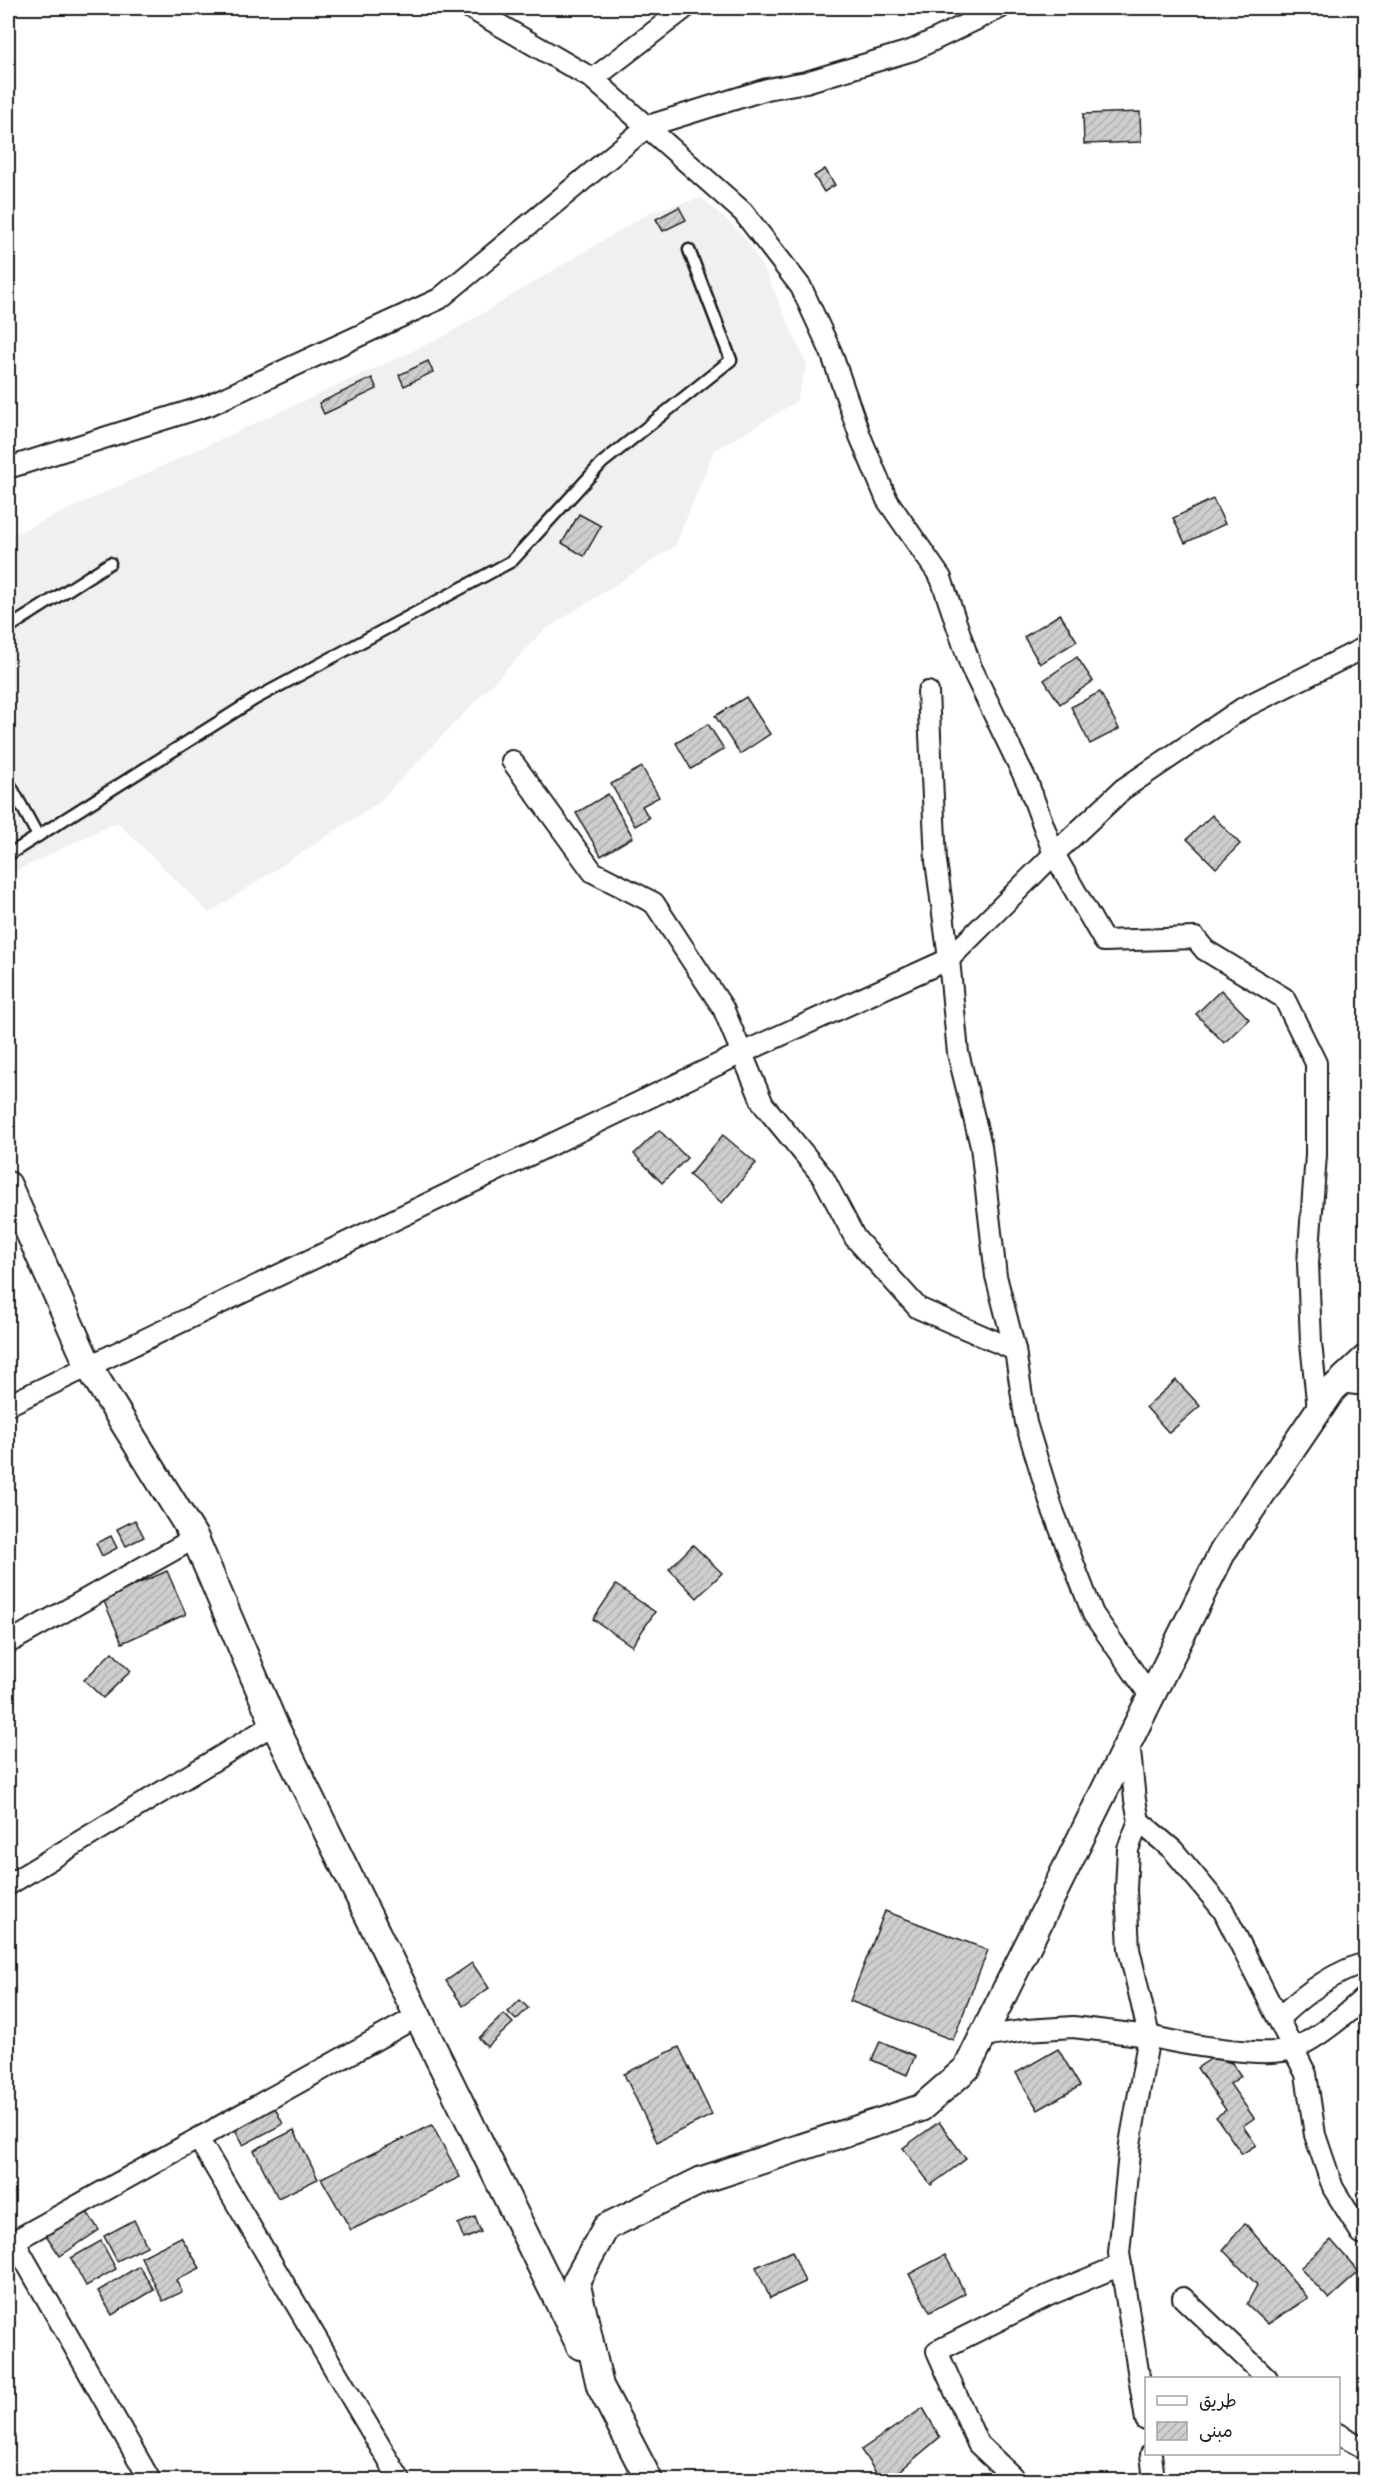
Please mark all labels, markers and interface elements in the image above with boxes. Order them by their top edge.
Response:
legend [1145,2377,1340,2455]
text: طريق [1199,2390,1237,2414]
text: مبنى [1199,2420,1233,2444]

